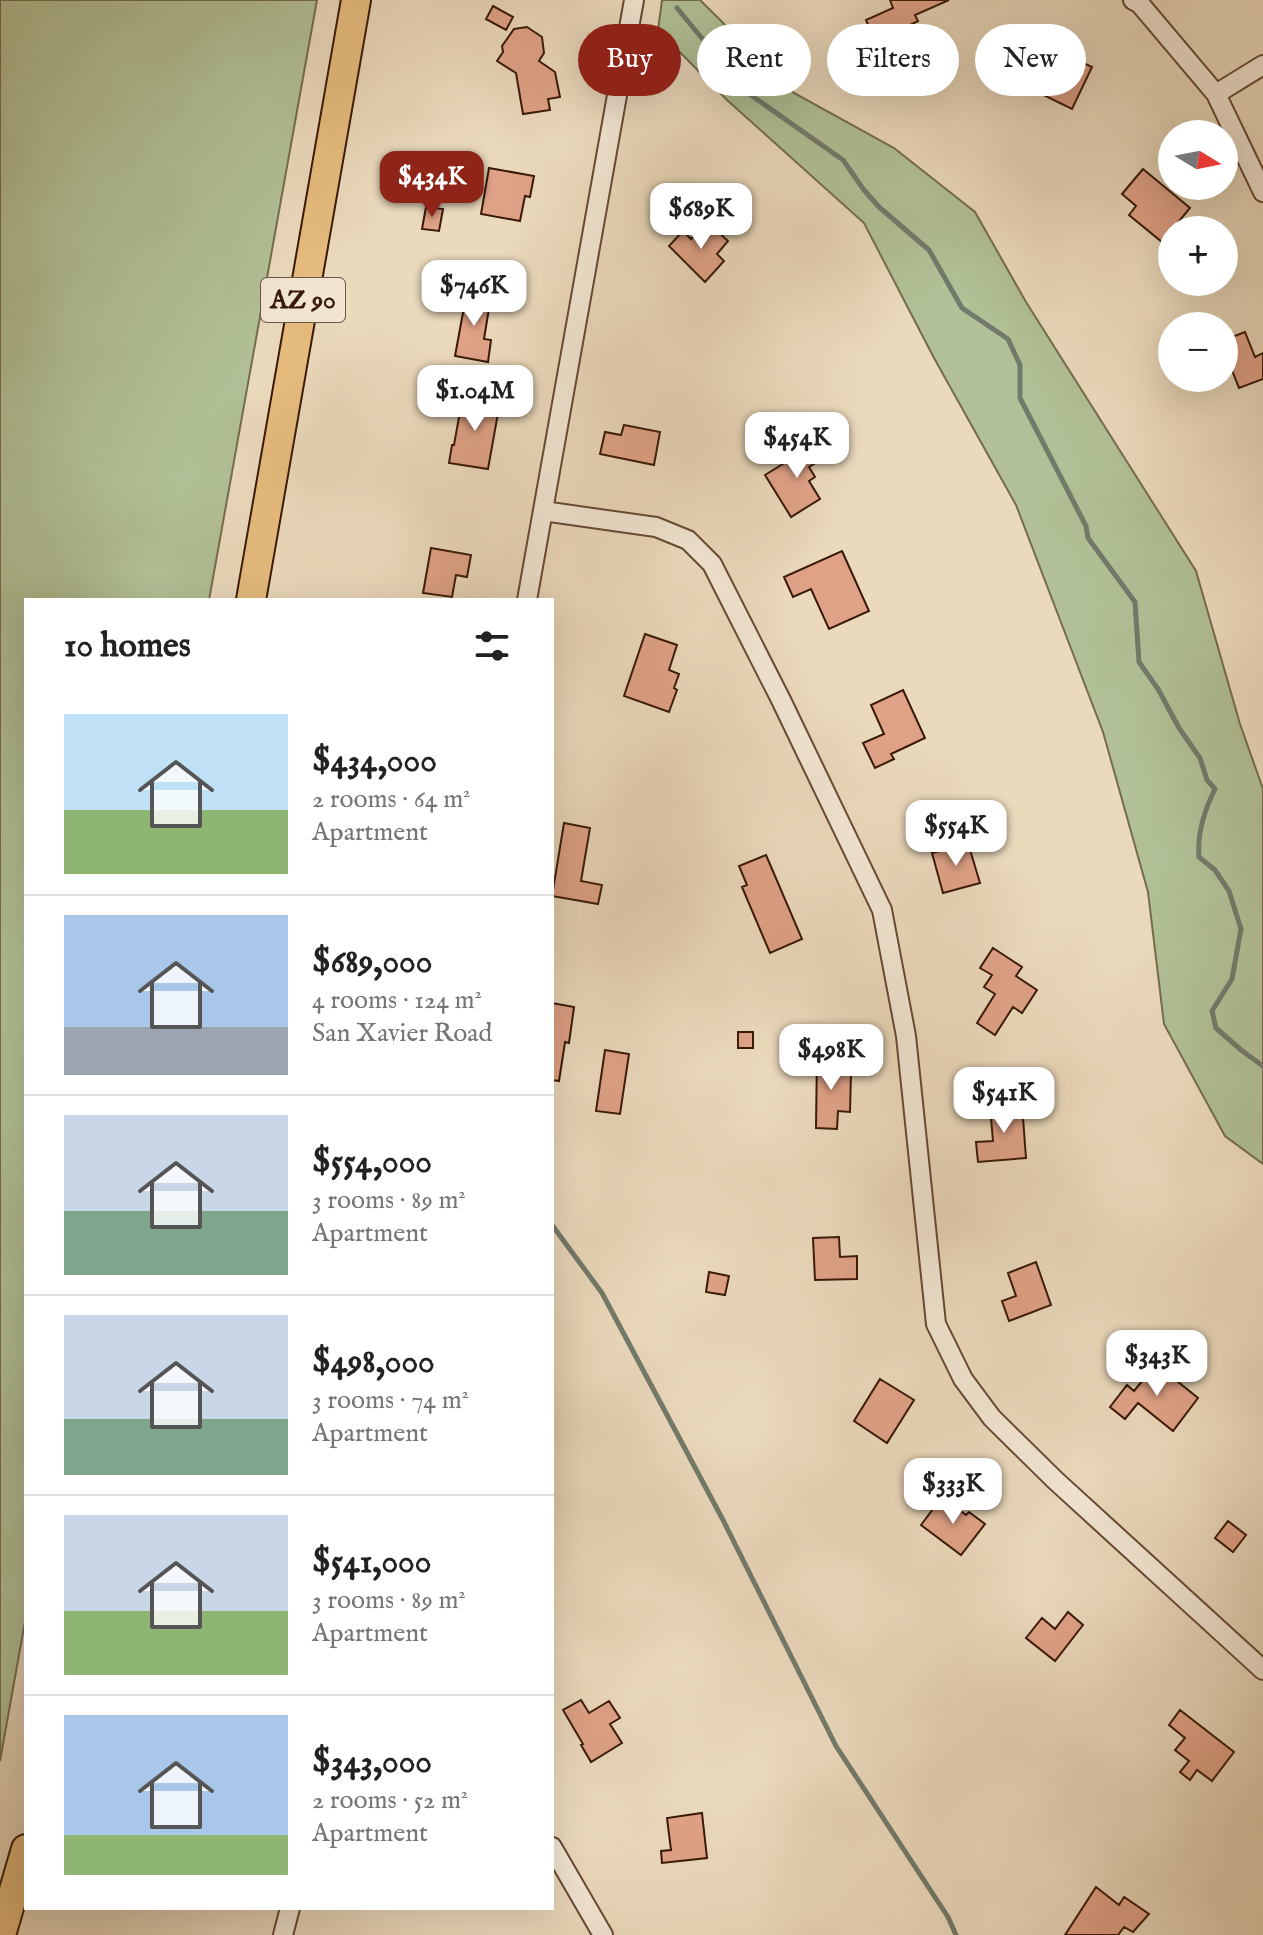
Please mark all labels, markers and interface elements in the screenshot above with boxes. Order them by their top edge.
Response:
chip: Buy [578,24,681,96]
chip: Rent [697,24,811,96]
chip: Filters [827,24,959,96]
chip: New [975,24,1086,96]
north arrow [1158,120,1238,200]
map controls [1158,120,1238,392]
pin: $434K [376,151,488,219]
text: $434K [398,160,466,193]
pin: $689K [645,183,757,251]
text: $689K [668,192,734,225]
button: + [1158,216,1238,296]
pin: $746K [418,260,530,328]
text: $746K [440,269,509,302]
road number: AZ 90 [261,278,345,322]
button: − [1158,312,1238,392]
pin: $1.04M [410,365,540,433]
text: $1.04M [435,374,515,407]
pin: $454K [741,412,853,480]
text: $454K [763,421,831,454]
icon: filters [470,624,514,668]
text: 10 homes [64,625,191,668]
text: $434,000 [312,740,437,783]
icon: home [128,746,224,842]
text: 2 rooms · 64 m² [312,783,471,816]
pin: $554K [900,800,1012,868]
text: $554K [924,809,988,842]
text: Apartment [312,816,428,849]
text: $689,000 [312,941,433,984]
icon: home [128,947,224,1043]
text: 4 rooms · 124 m² [312,984,482,1017]
text: San Xavier Road [312,1017,492,1050]
pin: $498K [775,1024,887,1092]
text: $498K [797,1033,865,1066]
pin: $541K [948,1067,1060,1135]
text: $541K [972,1076,1036,1109]
text: $554,000 [312,1141,432,1184]
icon: home [128,1147,224,1243]
text: 3 rooms · 89 m² [312,1184,466,1217]
text: Apartment [312,1217,428,1250]
pin: $343K [1101,1330,1213,1398]
text: $343K [1124,1339,1190,1372]
text: $498,000 [312,1341,435,1384]
icon: home [128,1347,224,1443]
text: 3 rooms · 74 m² [312,1384,469,1417]
text: Apartment [312,1417,428,1450]
pin: $333K [897,1458,1009,1526]
text: $333K [922,1467,984,1500]
text: $541,000 [312,1541,431,1584]
icon: home [128,1547,224,1643]
text: 3 rooms · 89 m² [312,1584,466,1617]
text: Apartment [312,1617,428,1650]
text: $343,000 [312,1741,432,1784]
icon: home [128,1747,224,1843]
text: 2 rooms · 52 m² [312,1784,468,1817]
text: Apartment [312,1817,428,1850]

